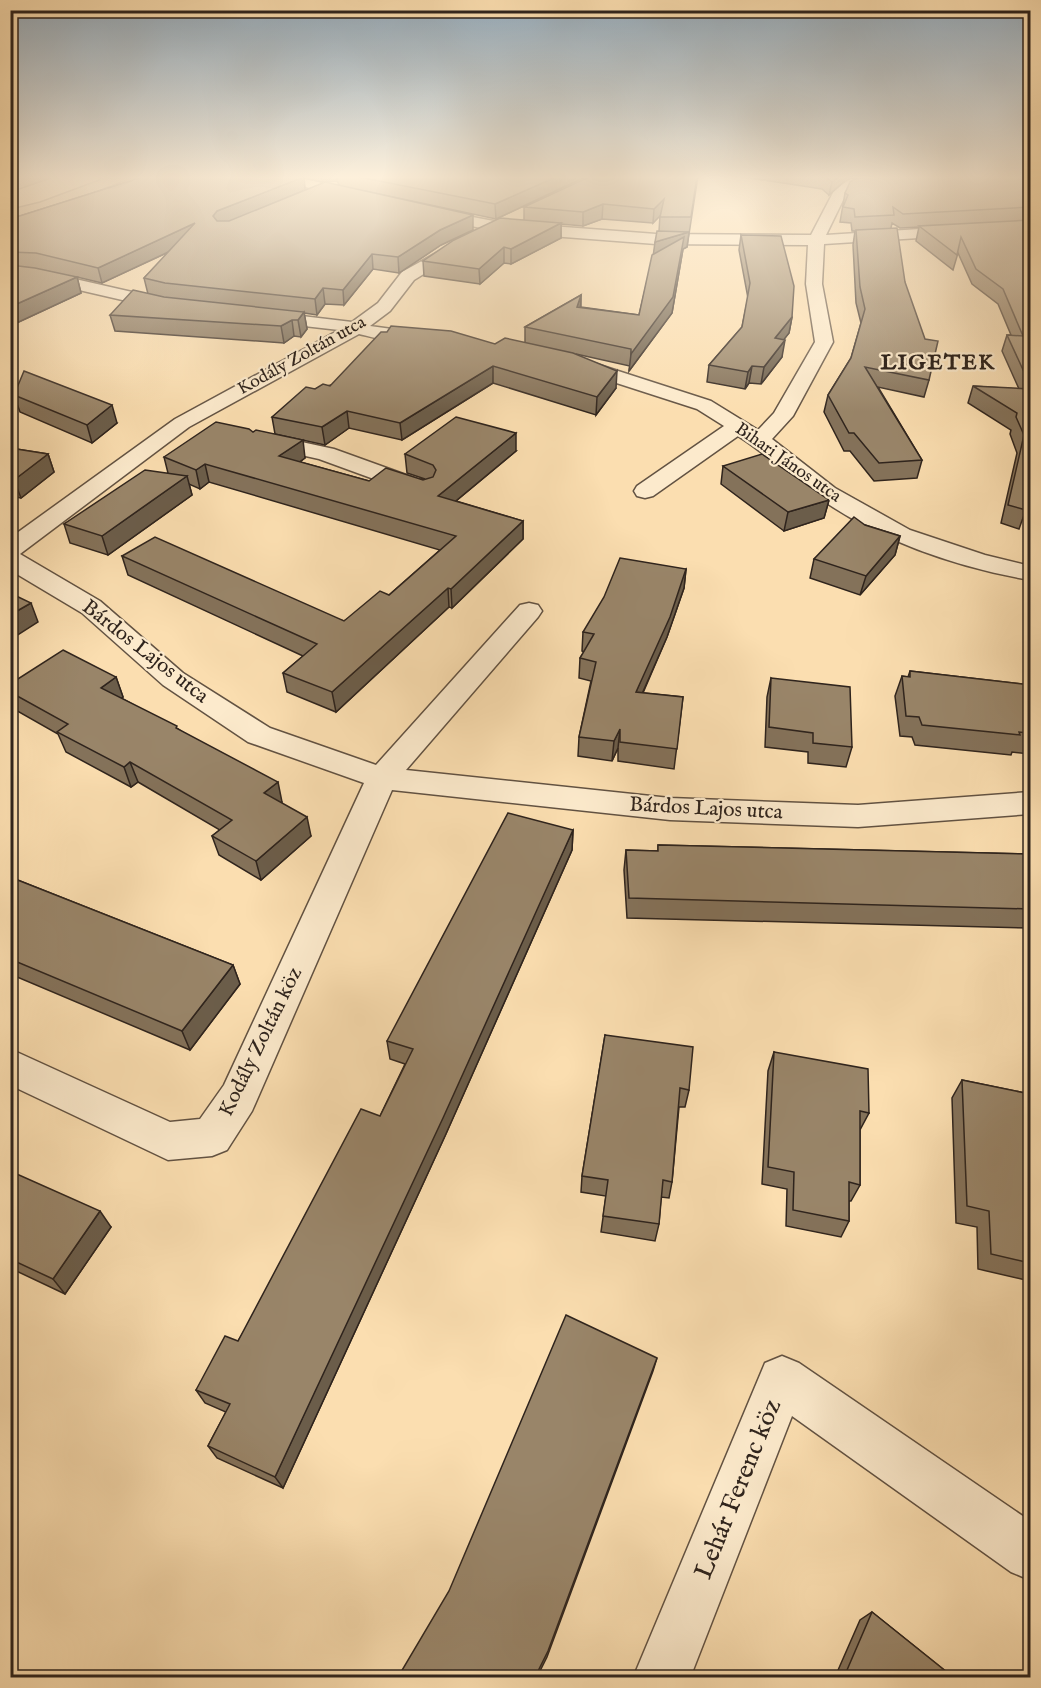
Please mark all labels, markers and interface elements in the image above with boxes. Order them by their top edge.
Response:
street label: Kodály Zoltán utca [234,311,370,401]
district label: LIGETEK [880,349,996,377]
street label: Bihari János utca [730,418,846,508]
street label: Bárdos Lajos utca [76,594,215,710]
street label: Bárdos Lajos utca [629,791,784,827]
street label: Kodály Zoltán köz [213,963,309,1121]
street label: Lehár Ferenc köz [687,1394,789,1584]

